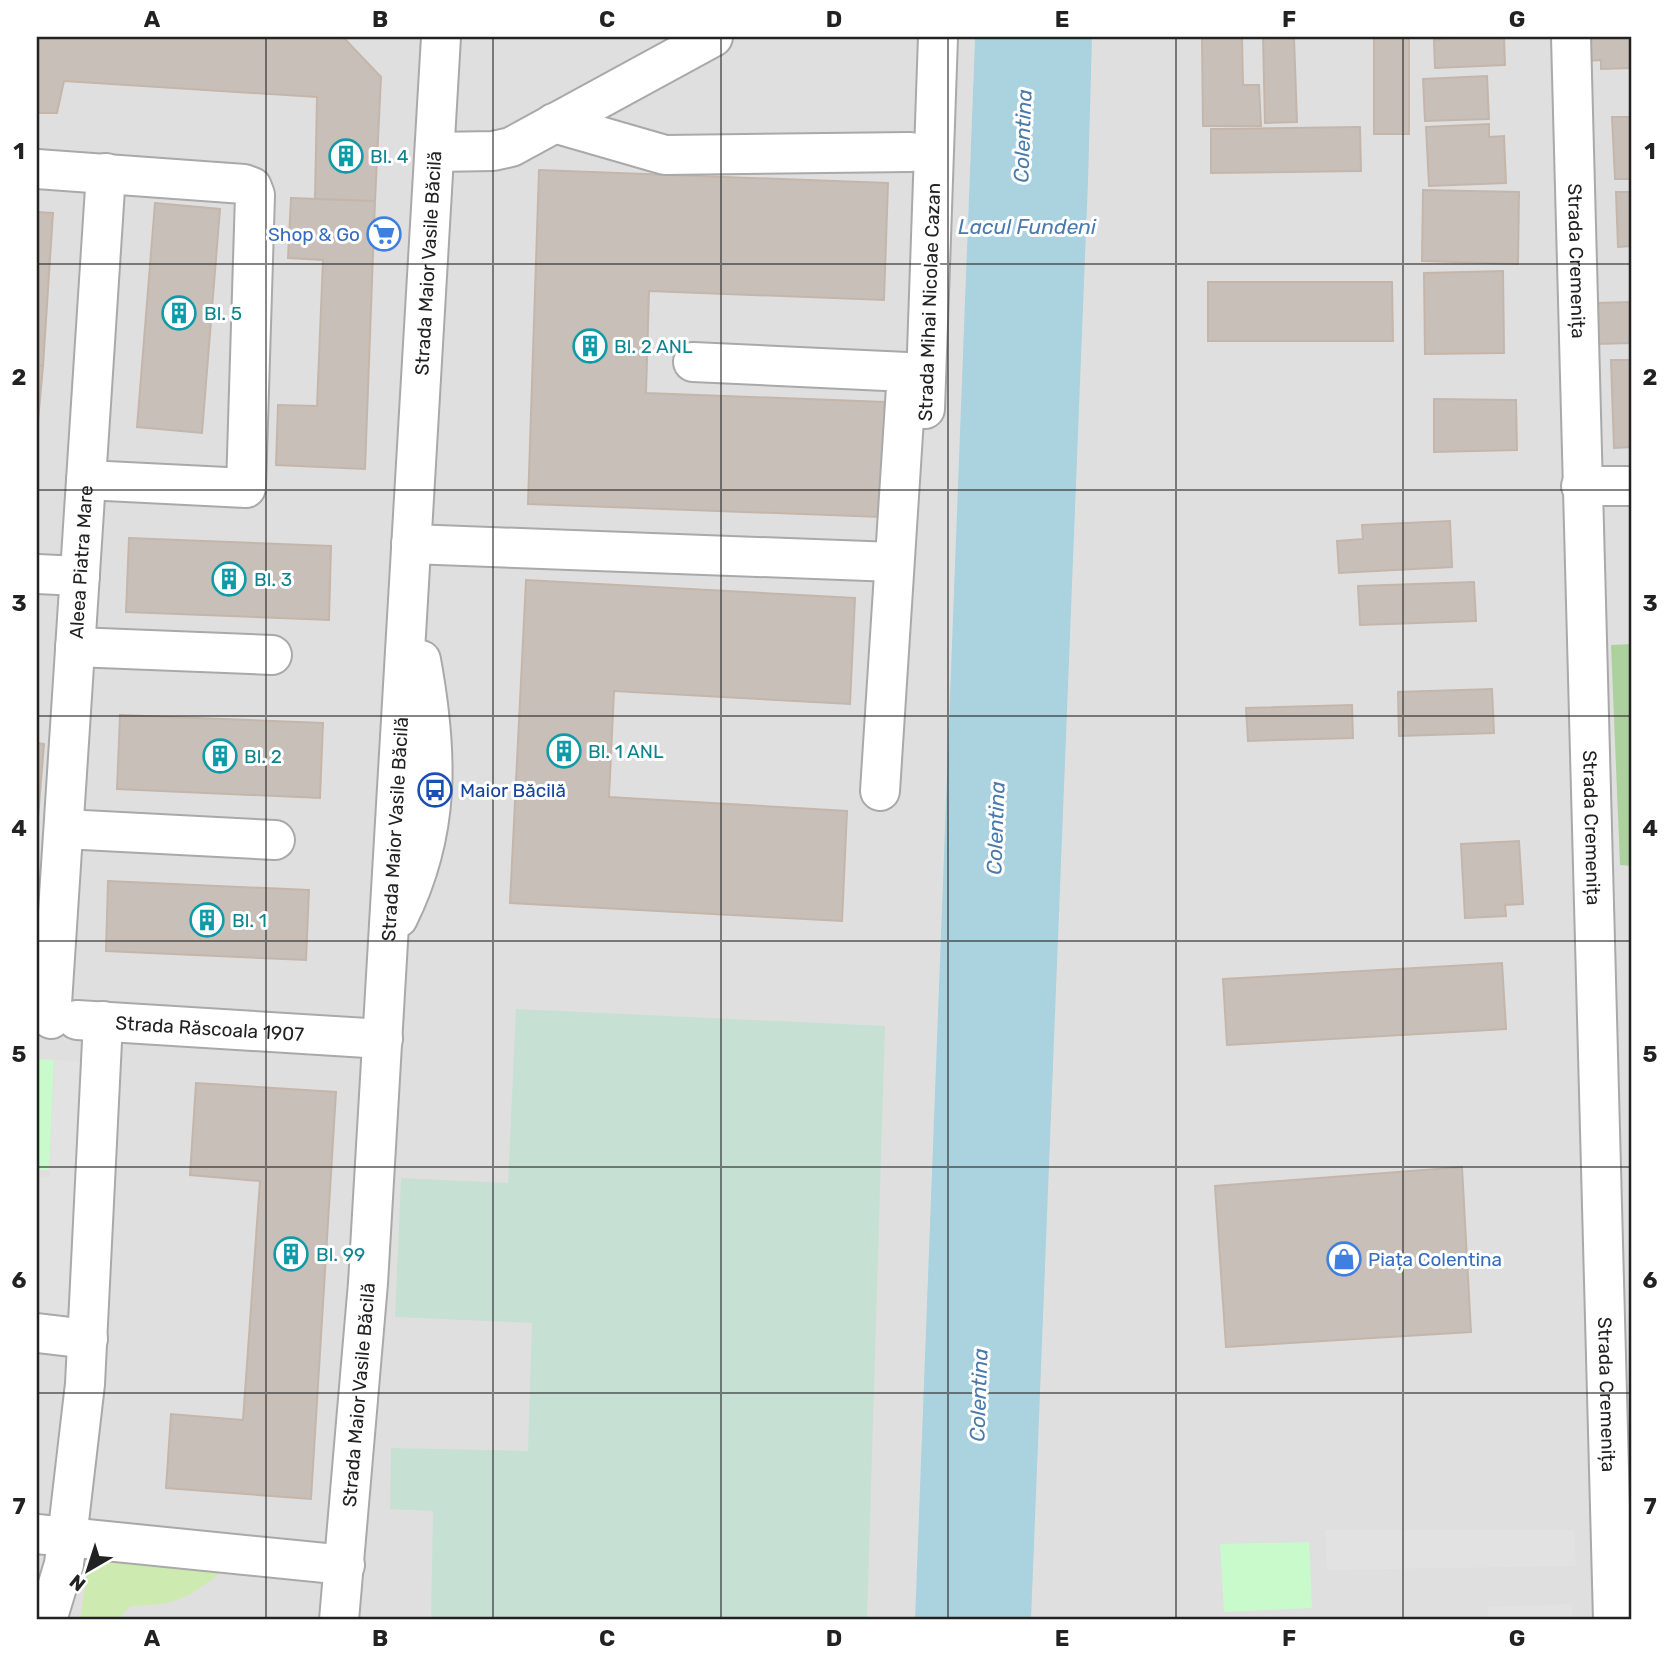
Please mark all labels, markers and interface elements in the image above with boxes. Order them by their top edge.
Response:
text: A [144,5,161,33]
text: B [372,5,388,33]
text: C [599,5,615,33]
text: D [826,5,842,33]
text: E [1055,5,1069,33]
text: F [1282,5,1296,33]
text: G [1509,5,1525,33]
water label: Colentina [1008,89,1037,183]
text: 1 [13,137,25,165]
building icon: Bl. 4 [327,137,365,175]
text: 1 [1644,137,1656,165]
place label: Bl. 4 [370,145,409,168]
street label: Strada Maior Vasile Băcilă [410,150,446,376]
street label: Strada Mihai Nicolae Cazan [914,182,945,422]
street label: Strada Cremenița [1563,183,1590,339]
water label: Lacul Fundeni [958,214,1097,239]
supermarket icon: Shop & Go [365,215,403,253]
place label: Shop & Go [268,223,360,246]
building icon: Bl. 5 [160,294,198,332]
place label: Bl. 5 [204,302,242,325]
building icon: Bl. 2 ANL [571,327,609,365]
place label: Bl. 2 ANL [614,335,693,358]
text: 2 [12,363,26,391]
text: 2 [1643,363,1657,391]
street label: Aleea Piatra Mare [65,484,98,640]
building icon: Bl. 3 [210,560,248,598]
place label: Bl. 3 [254,568,292,591]
text: 3 [11,589,27,617]
text: 3 [1642,589,1658,617]
street label: Strada Maior Vasile Băcilă [377,716,413,942]
building icon: Bl. 1 ANL [545,732,583,770]
building icon: Bl. 2 [201,737,239,775]
place label: Bl. 1 ANL [588,740,664,763]
place label: Bl. 2 [244,745,282,768]
street label: Strada Cremenița [1578,750,1605,906]
bus stop icon: Maior Băcilă [416,771,454,809]
place label: Maior Băcilă [460,779,566,802]
water label: Colentina [981,781,1010,875]
text: 4 [11,814,27,842]
text: 4 [1642,814,1658,842]
building icon: Bl. 1 [188,901,226,939]
place label: Bl. 1 [232,909,267,932]
street label: Strada Răscoala 1907 [115,1011,305,1046]
text: 5 [12,1040,27,1068]
text: 5 [1643,1040,1658,1068]
building icon: Bl. 99 [272,1235,310,1273]
shop icon: Piața Colentina [1325,1240,1363,1278]
place label: Bl. 99 [316,1243,365,1266]
place label: Piața Colentina [1368,1248,1502,1271]
text: 6 [12,1266,27,1294]
text: 6 [1643,1266,1658,1294]
street label: Strada Maior Vasile Băcilă [338,1282,380,1508]
street label: Strada Cremenița [1593,1317,1620,1472]
water label: Colentina [964,1348,993,1442]
text: 7 [12,1492,26,1520]
text: 7 [1643,1492,1657,1520]
north arrow [52,1534,122,1604]
text: N [65,1570,90,1596]
text: A [144,1624,161,1652]
text: B [372,1624,388,1652]
text: C [599,1624,615,1652]
text: D [826,1624,842,1652]
text: E [1055,1624,1069,1652]
text: F [1282,1624,1296,1652]
text: G [1509,1624,1525,1652]

